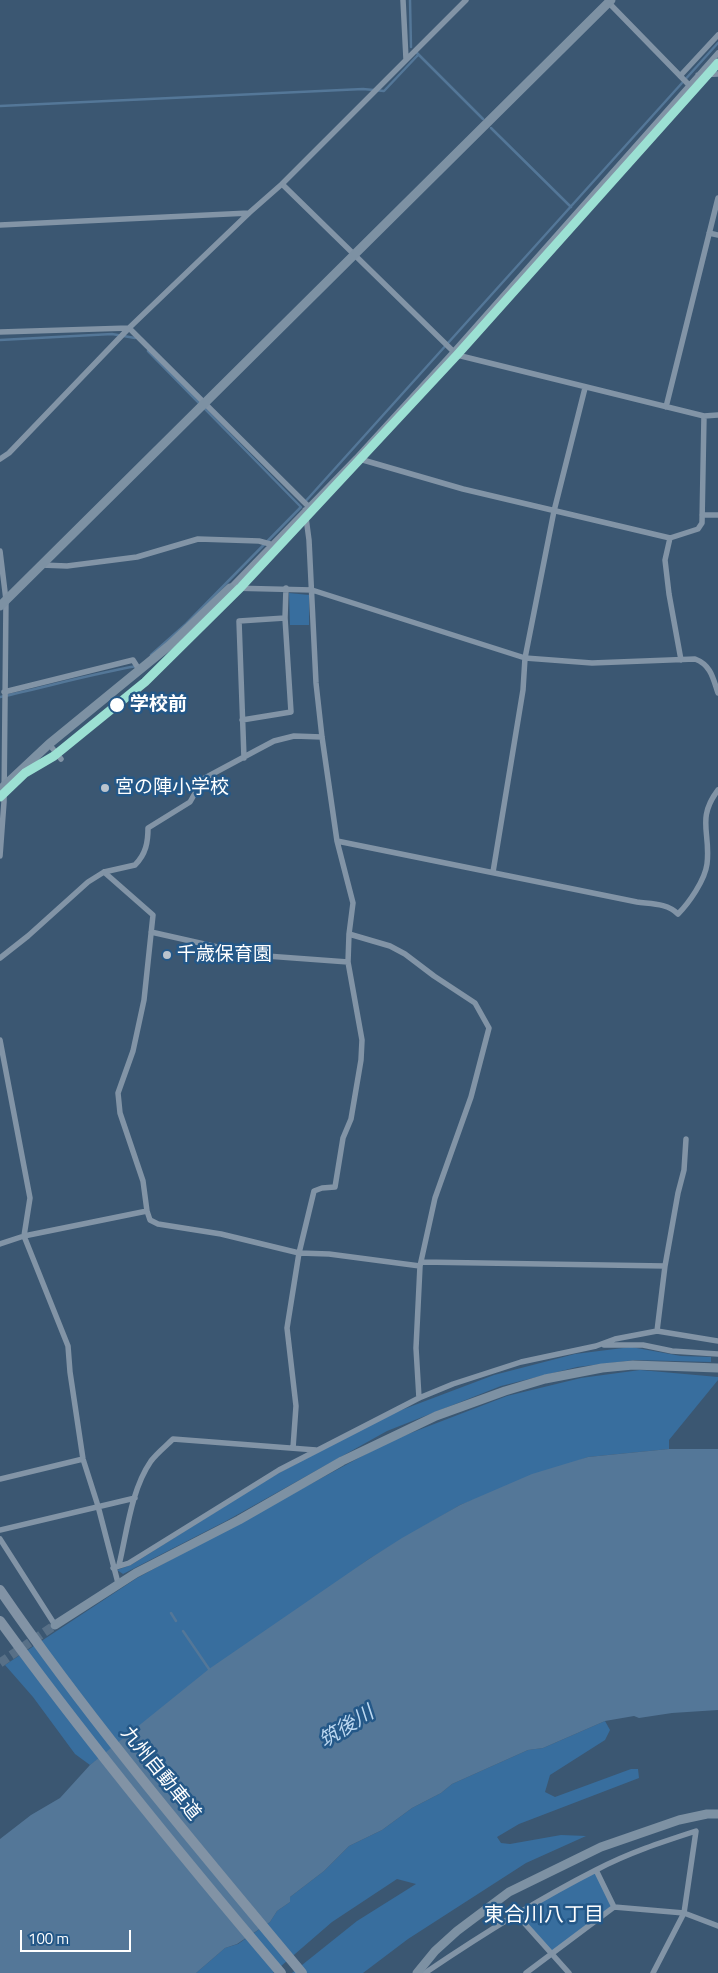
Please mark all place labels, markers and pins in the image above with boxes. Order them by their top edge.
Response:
place label: 学校前 [130,694,187,716]
marker: 学校前 [108,696,126,714]
place label: 宮の陣小学校 [115,777,229,799]
marker: 宮の陣小学校 [99,782,111,794]
place label: 千歳保育園 [177,944,272,966]
marker: 千歳保育園 [161,949,173,961]

